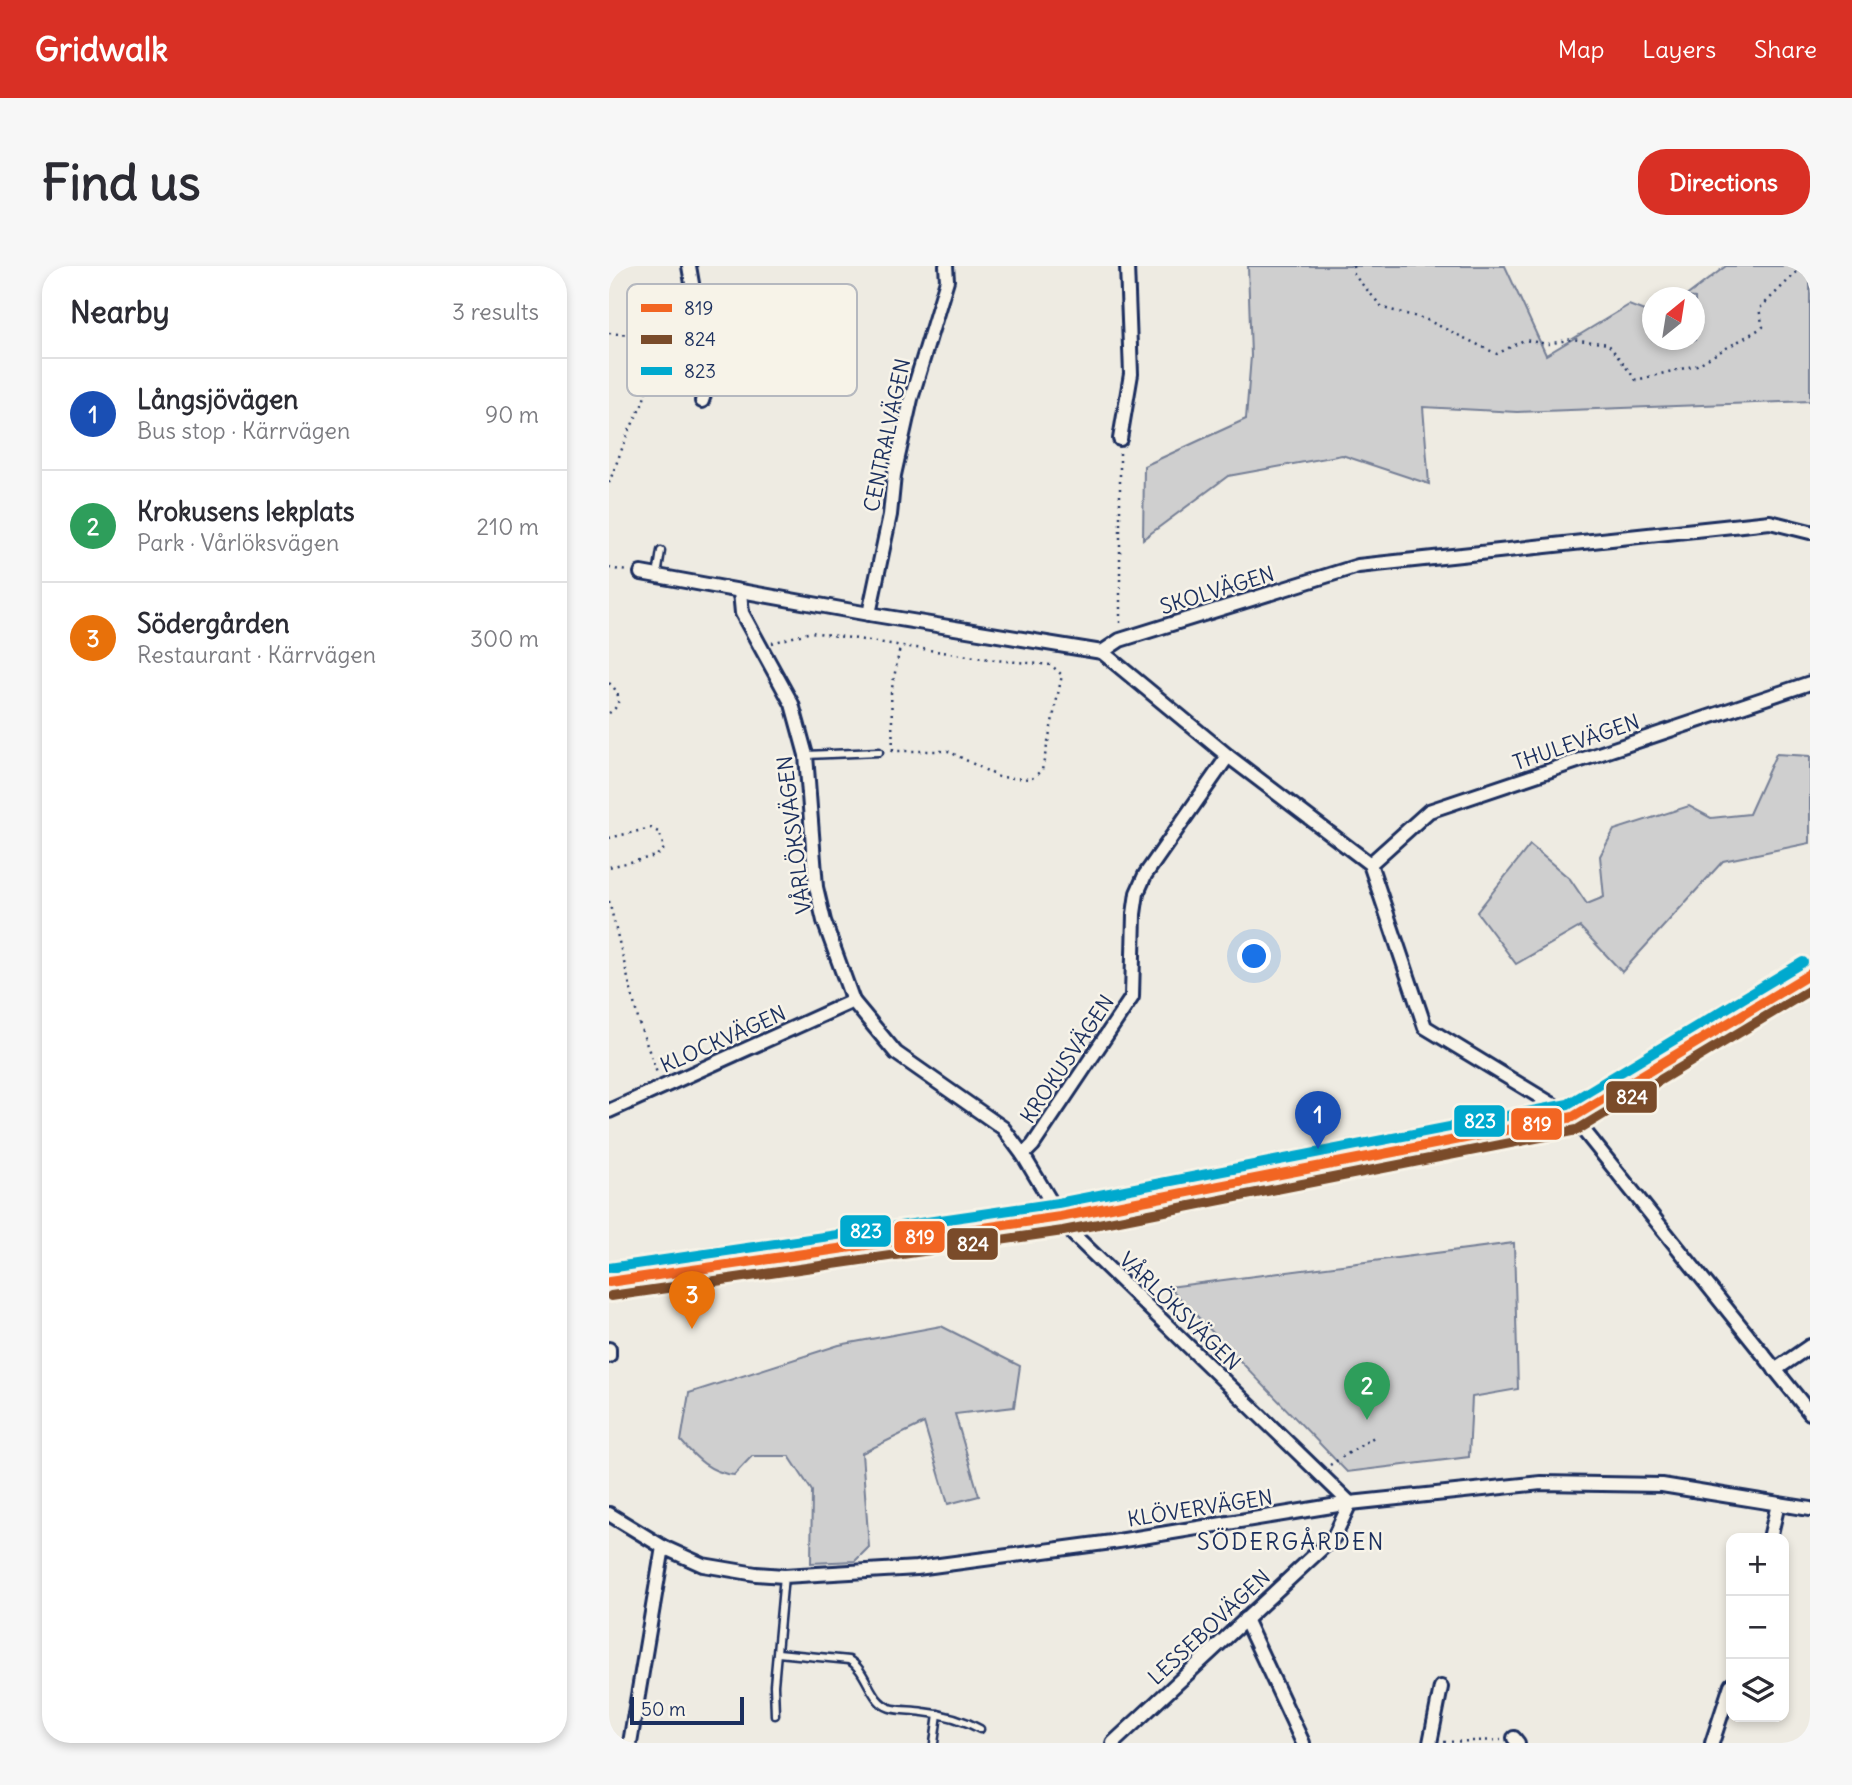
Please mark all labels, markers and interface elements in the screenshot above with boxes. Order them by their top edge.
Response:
text: Gridwalk [35,28,168,70]
text: Map [1558,34,1604,64]
text: Layers [1642,34,1716,64]
text: Share [1754,34,1817,64]
button: Directions [1638,149,1810,215]
text: Find us [42,152,200,213]
legend [627,284,857,396]
north arrow [1642,287,1705,350]
text: Nearby [70,293,170,331]
text: 819 [684,296,713,320]
text: 3 results [452,297,539,326]
text: 824 [684,327,716,351]
street label: CENTRALVÄGEN [858,356,916,514]
text: 823 [684,359,716,383]
text: Långsjövägen [137,383,298,416]
text: 1 [88,400,98,429]
text: 90 m [485,400,539,429]
text: Bus stop · Kärrvägen [137,416,350,445]
text: Krokusens lekplats [137,495,355,528]
text: 2 [87,512,99,541]
text: 210 m [476,512,539,541]
text: Park · Vårlöksvägen [137,528,339,557]
street label: SKOLVÄGEN [1157,560,1277,620]
text: Södergården [137,607,289,640]
text: 3 [86,624,100,653]
text: 300 m [470,624,539,653]
text: Restaurant · Kärrvägen [137,640,376,669]
street label: THULEVÄGEN [1509,708,1643,776]
street label: VÅRLÖKSVÄGEN [771,754,817,916]
your location [1237,939,1271,973]
street label: KROKUSVÄGEN [1014,990,1120,1128]
street label: KLOCKVÄGEN [656,999,790,1079]
line badge: 824 [1605,1080,1658,1114]
text: 824 [1616,1085,1648,1109]
pin: 1 [1295,1091,1341,1149]
line badge: 823 [1453,1104,1506,1138]
line badge: 819 [1510,1107,1563,1141]
text: 823 [1464,1109,1496,1133]
text: 819 [1522,1112,1552,1136]
line badge: 823 [839,1214,892,1248]
text: 823 [850,1219,882,1243]
line badge: 819 [893,1220,946,1254]
text: 819 [905,1225,935,1249]
line badge: 824 [946,1227,999,1261]
text: 824 [957,1232,989,1256]
street label: VÅRLÖKSVÄGEN [1113,1246,1247,1376]
pin: 3 [669,1271,715,1329]
pin: 2 [1344,1362,1390,1420]
street label: KLÖVERVÄGEN [1125,1483,1275,1533]
district label: SÖDERGÅRDEN [1197,1527,1385,1556]
map controls [1726,1533,1789,1722]
button: + [1726,1533,1789,1596]
street label: LESSEBOVÄGEN [1142,1564,1276,1690]
button: − [1726,1596,1789,1659]
button: layers [1726,1659,1789,1722]
scale bar [630,1694,744,1726]
text: 50 m [641,1697,686,1721]

